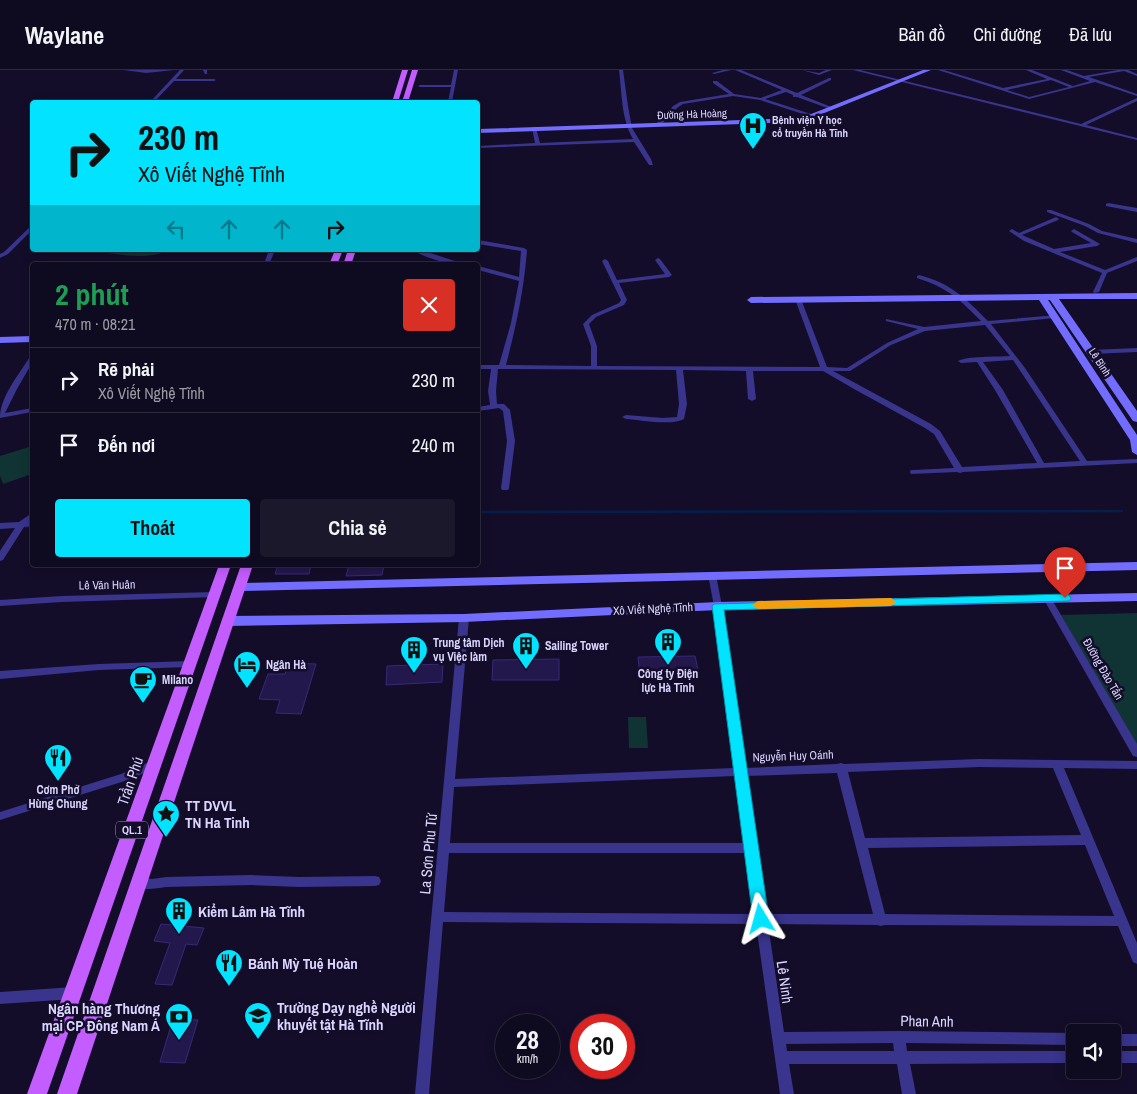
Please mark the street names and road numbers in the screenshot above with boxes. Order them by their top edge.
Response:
street label: Đường Hà Hoàng [657,106,727,122]
street label: Lê Bình [1086,345,1114,379]
street label: Lê Văn Huân [78,577,136,593]
street label: Xô Viết Nghệ Tĩnh [613,599,693,619]
street label: Đường Đào Tấn [1079,635,1127,703]
street label: Nguyễn Huy Oánh [752,747,834,765]
street label: Trần Phú [112,754,148,808]
street label: La Sơn Phu Tử [414,812,442,895]
road number: QL.1 [116,822,148,838]
street label: Lê Ninh [772,959,798,1005]
street label: Phan Anh [900,1010,954,1032]

